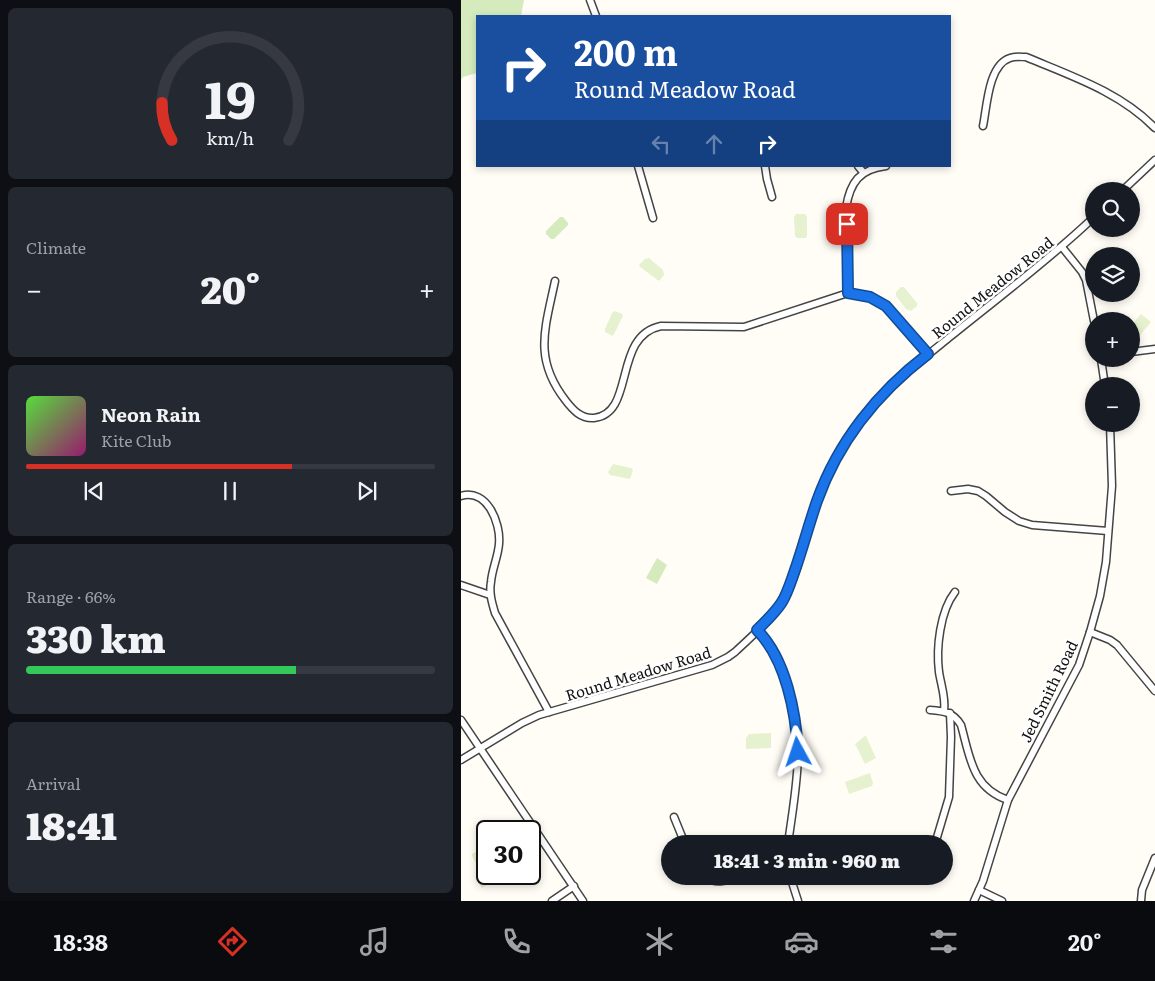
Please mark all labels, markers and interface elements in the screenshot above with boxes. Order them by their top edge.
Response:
text: 200 m [574,25,678,77]
icon: right [491,35,556,100]
text: 19 [205,58,256,135]
text: Round Meadow Road [574,72,796,105]
text: km/h [207,124,254,151]
icon: left [647,130,675,158]
icon: ahead [700,130,728,158]
icon: right [753,130,781,158]
map controls [1085,182,1140,432]
button: search [1085,182,1140,237]
pin [826,203,868,245]
icon: arrive [833,210,861,238]
street label: Round Meadow Road [926,230,1058,344]
text: Climate [26,235,86,259]
button: layers [1085,247,1140,302]
text: 20° [201,259,260,316]
text: − [26,267,42,309]
text: + [419,267,435,309]
button: + [1085,312,1140,367]
button: − [1085,377,1140,432]
text: Neon Rain [101,400,201,428]
text: Kite Club [101,428,172,452]
icon: previous [80,477,108,505]
icon: pause [216,477,244,505]
icon: next [353,477,381,505]
text: Range · 66% [26,584,116,608]
text: 330 km [26,608,166,665]
street label: Jed Smith Road [1013,636,1083,746]
street label: Round Meadow Road [562,640,714,706]
position arrow [771,725,823,777]
text: Arrival [26,771,81,795]
text: 18:41 [26,795,117,852]
speed limit sign: 30 [476,820,541,885]
text: 18:41 · 3 min · 960 m [714,846,900,874]
icon: directions [215,924,250,959]
icon: music [357,924,392,959]
icon: phone [499,924,534,959]
icon: climate [642,924,677,959]
icon: car [784,924,819,959]
icon: filters [926,924,961,959]
text: 18:38 [54,925,108,958]
text: 20° [1068,925,1101,958]

